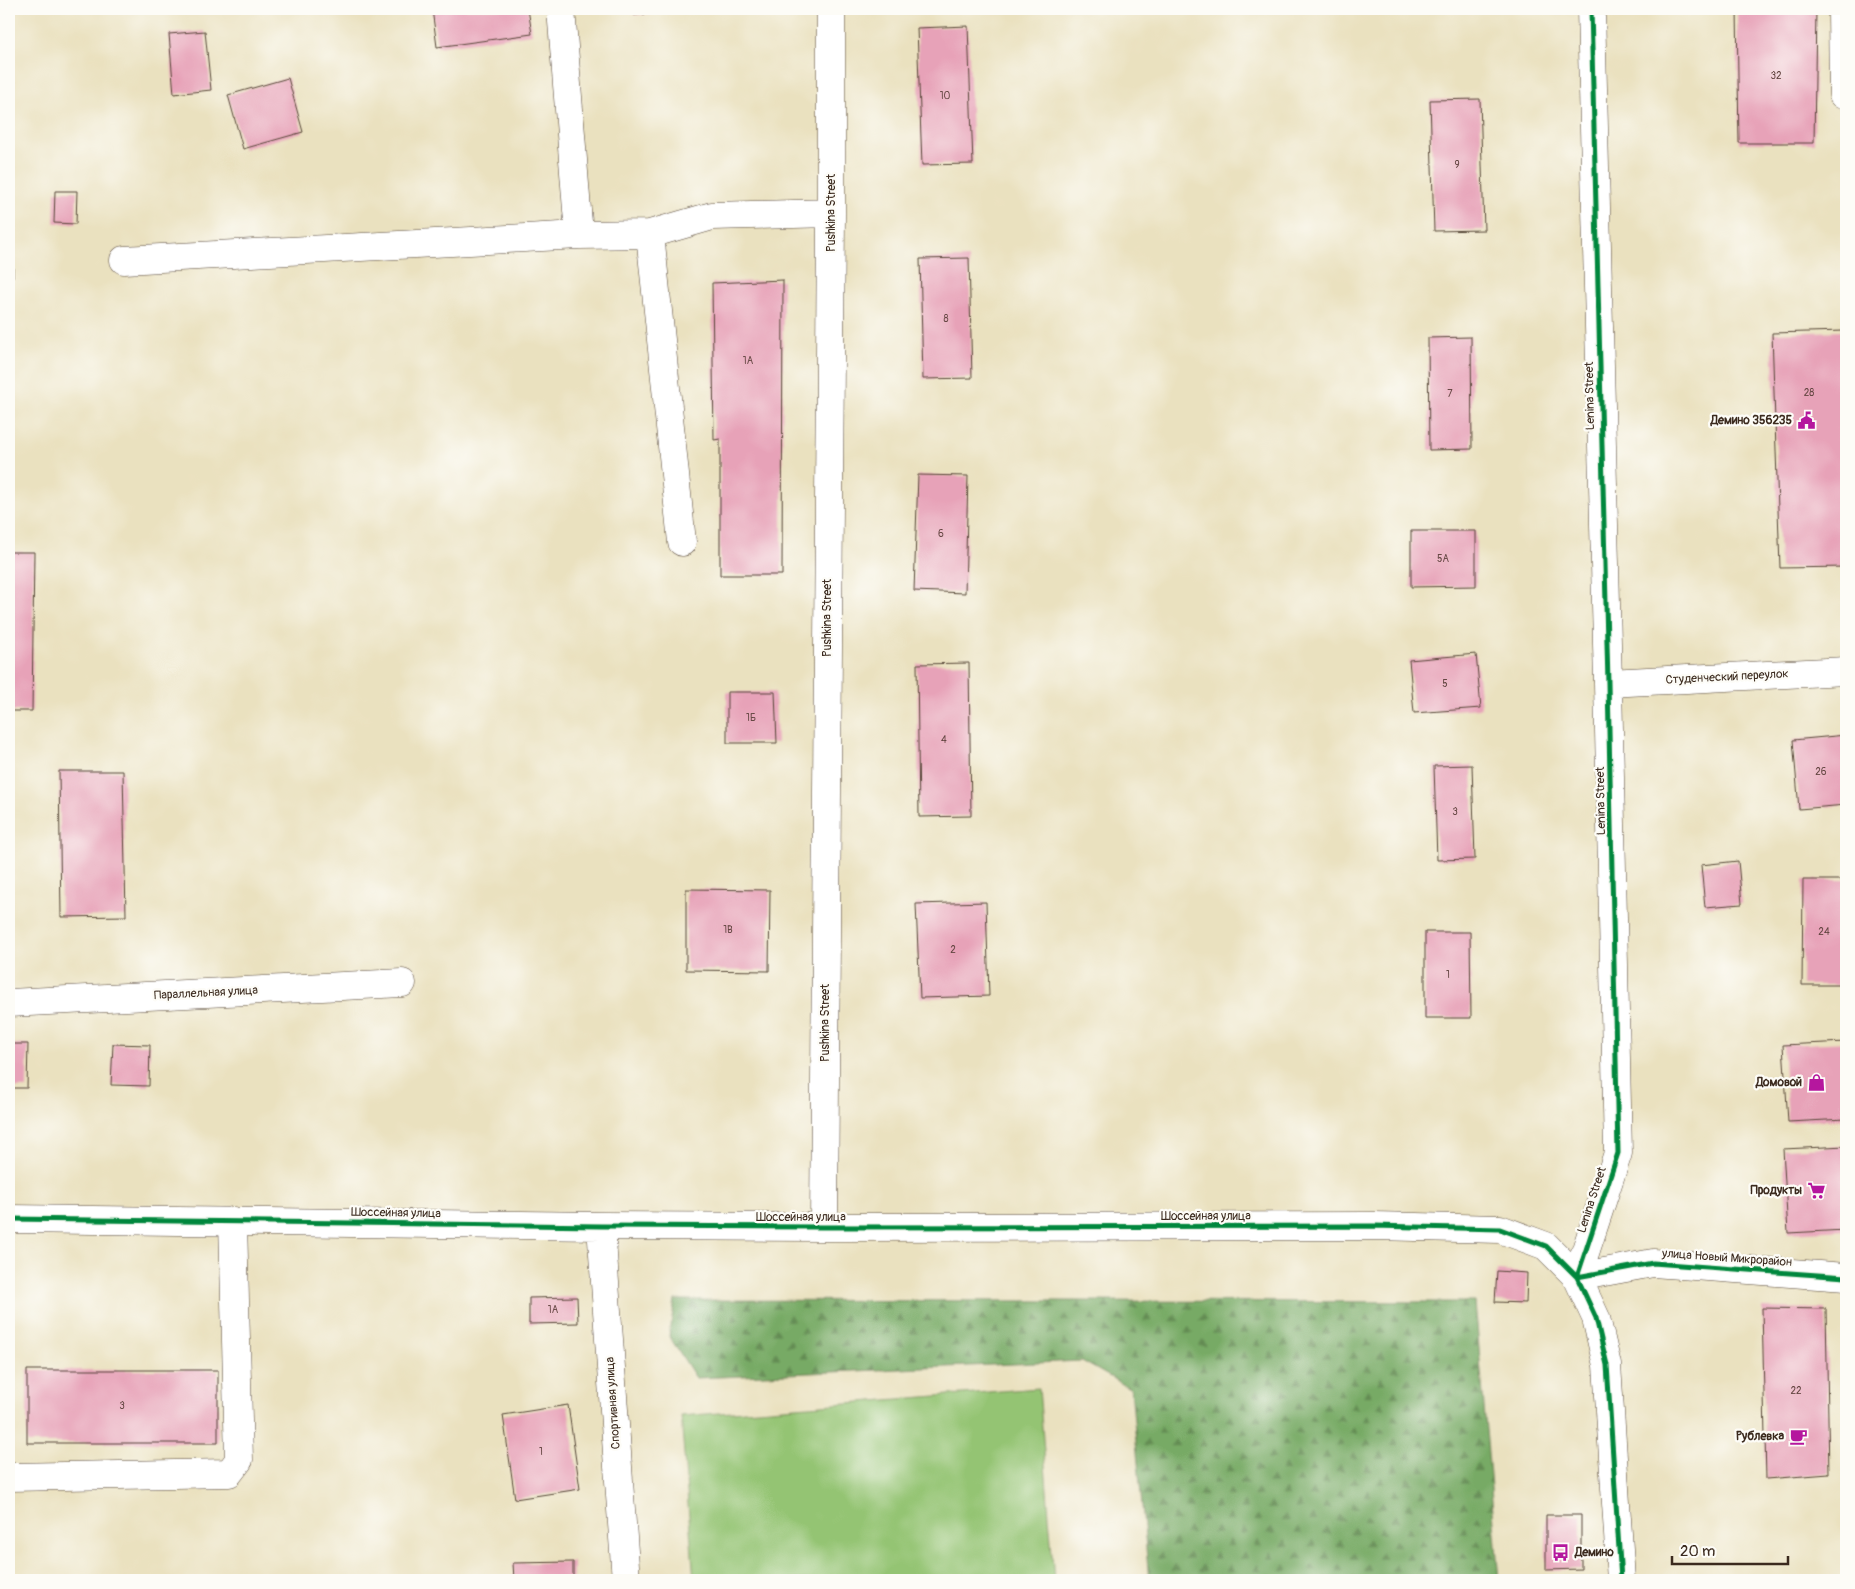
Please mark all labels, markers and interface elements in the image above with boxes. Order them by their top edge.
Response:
house number: 32 [1770,70,1782,82]
house number: 10 [940,90,951,102]
house number: 9 [1454,159,1460,171]
street label: Pushkina Street [824,174,839,252]
house number: 8 [943,313,949,325]
house number: 1А [743,355,754,367]
street label: Lenina Street [1582,361,1598,431]
house number: 28 [1804,387,1814,399]
house number: 7 [1447,388,1453,400]
public building icon: Демино 356235 [1796,410,1816,430]
place label: Демино 356235 [1710,413,1792,428]
house number: 6 [938,528,944,540]
house number: 5А [1437,553,1449,565]
street label: Pushkina Street [820,579,835,657]
street label: Студенческий переулок [1665,666,1789,688]
house number: 5 [1442,678,1448,690]
house number: 1Б [746,712,756,724]
house number: 4 [941,734,947,746]
street label: Lenina Street [1593,766,1609,836]
house number: 26 [1815,766,1827,778]
house number: 3 [1452,806,1458,818]
house number: 1В [723,924,733,936]
house number: 24 [1818,926,1830,938]
house number: 2 [950,944,956,956]
house number: 1 [1446,969,1450,981]
street label: Параллельная улица [154,983,259,1003]
street label: Pushkina Street [818,984,833,1062]
shop icon: Домовой [1806,1072,1826,1092]
place label: Домовой [1755,1075,1802,1090]
street label: Lenina Street [1574,1165,1610,1235]
supermarket icon: Продукты [1806,1180,1826,1200]
place label: Продукты [1750,1183,1802,1198]
street label: Шоссейная улица [351,1205,441,1221]
street label: Шоссейная улица [1161,1209,1251,1224]
street label: Шоссейная улица [756,1210,846,1225]
street label: улица Новый Микрорайон [1661,1246,1792,1270]
house number: 1А [548,1304,559,1316]
street label: Спортивная улица [602,1356,624,1450]
house number: 22 [1790,1385,1802,1397]
house number: 3 [119,1400,125,1412]
cafe icon: Рублевка [1788,1426,1808,1446]
place label: Рублевка [1736,1429,1784,1444]
house number: 1 [539,1446,543,1458]
scale bar [1672,1534,1789,1566]
bus stop icon: Демино [1551,1542,1571,1562]
text: 20 m [1680,1542,1715,1561]
place label: Демино [1574,1545,1614,1560]

